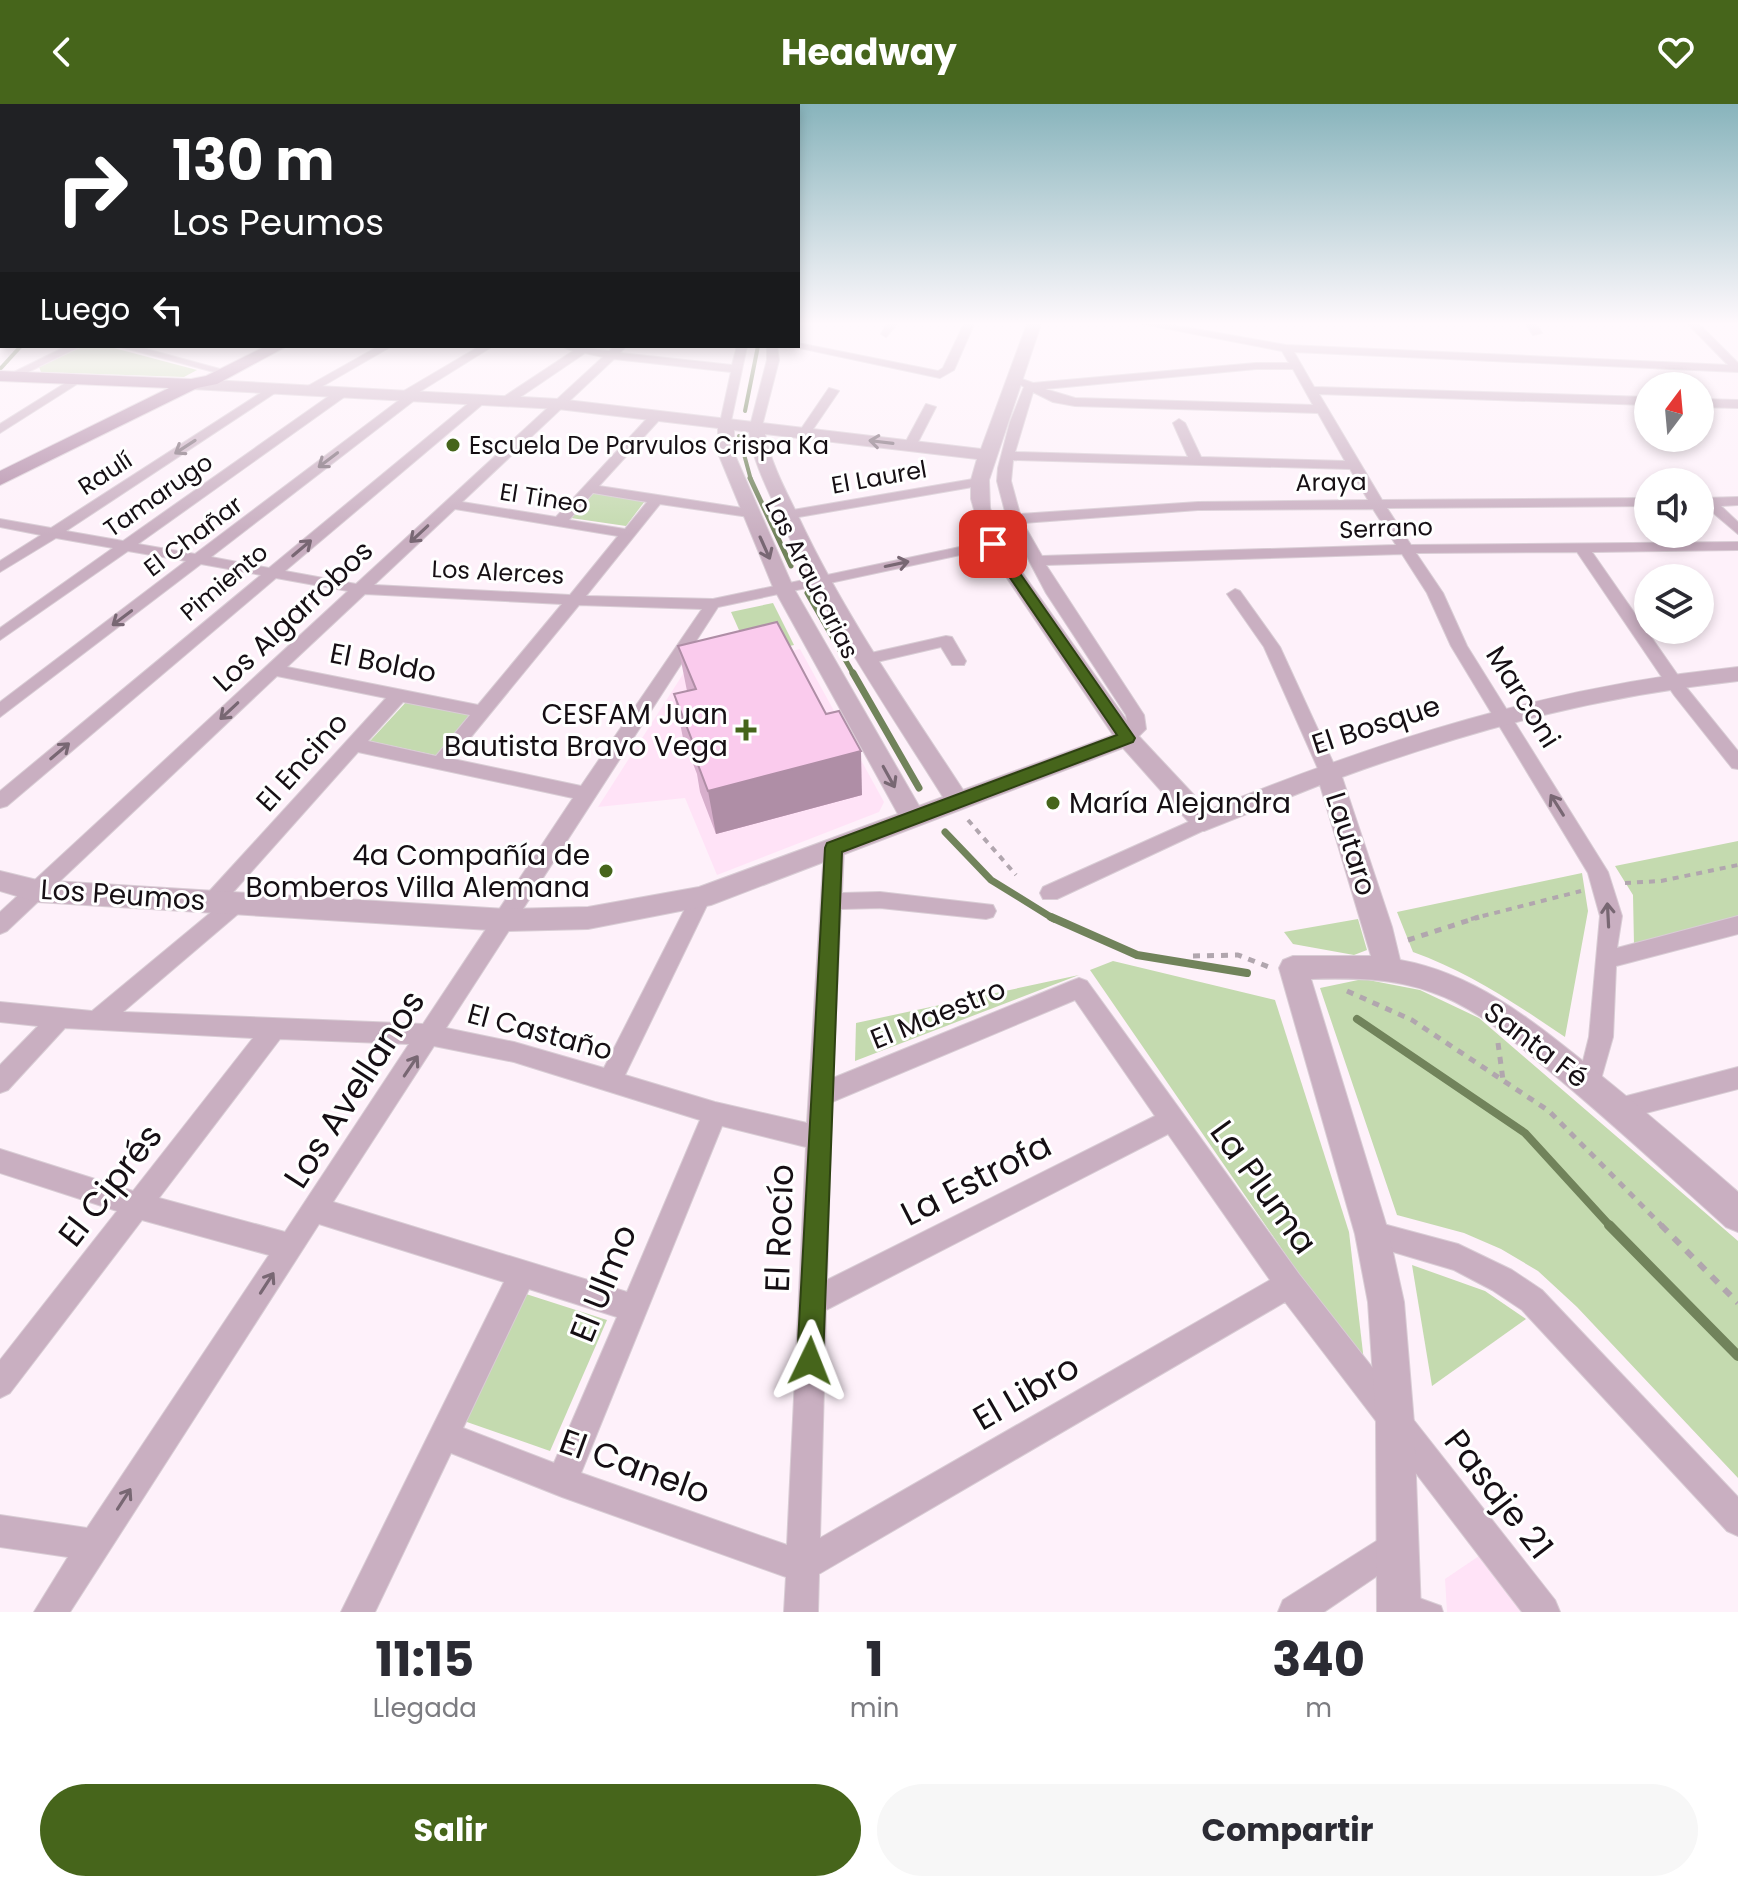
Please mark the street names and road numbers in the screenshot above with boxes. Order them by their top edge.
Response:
street label: Raulí [72,443,138,503]
street label: Tamarugo [97,445,219,545]
street label: El Laurel [829,452,929,502]
street label: Araya [1295,465,1367,499]
street label: El Tineo [497,475,591,521]
street label: El Chañar [137,488,249,584]
street label: Las Araucarias [757,492,867,664]
street label: Serrano [1339,510,1433,546]
street label: Los Algarrobos [204,531,382,701]
street label: Pimiento [173,536,275,628]
street label: Los Alerces [431,552,565,592]
street label: El Boldo [326,634,440,692]
street label: Marconi [1476,639,1570,755]
street label: El Bosque [1307,686,1445,764]
street label: El Encino [247,704,357,820]
street label: Lautaro [1316,787,1386,901]
street label: Los Peumos [39,870,207,920]
street label: El Maestro [865,969,1011,1059]
street label: Los Avellanos [272,981,436,1197]
street label: Santa Fé [1476,993,1596,1097]
street label: El Castaño [463,994,617,1070]
street label: La Pluma [1199,1110,1329,1264]
street label: El Ciprés [47,1113,173,1257]
street label: La Estrofa [893,1121,1059,1237]
street label: El Rocío [753,1163,805,1293]
street label: El Ulmo [558,1217,648,1349]
street label: El Libro [964,1342,1088,1442]
street label: El Canelo [553,1417,717,1515]
street label: Pasaje 21 [1433,1419,1565,1569]

